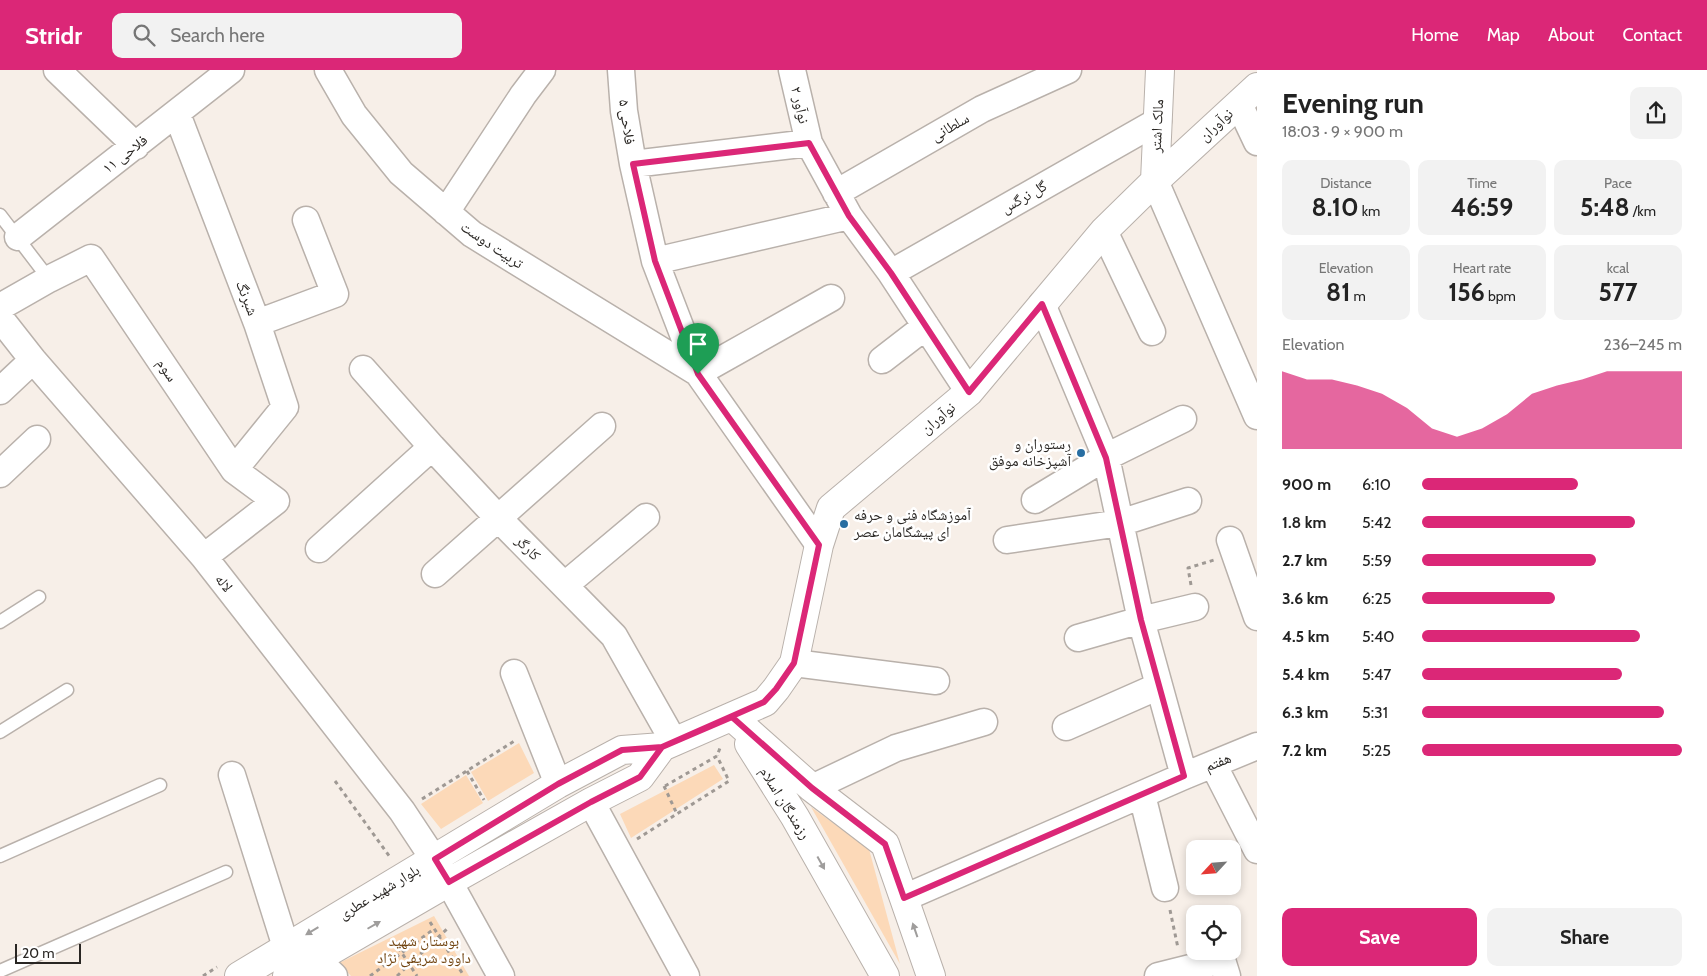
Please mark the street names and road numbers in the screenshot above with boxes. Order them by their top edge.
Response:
street label: نوآور ۲ [787,85,813,125]
street label: فلاحی ۵ [614,98,639,146]
street label: مالک اشتر [1147,99,1167,154]
street label: نوآوران [1195,105,1237,146]
street label: سلطانی [928,109,973,146]
street label: فلاحی ۱۱ [99,131,152,178]
street label: گل نرگس [998,176,1051,218]
street label: تربیت دوست [457,217,527,273]
street label: شبرنگ [232,278,262,318]
street label: سوم [152,355,181,386]
street label: نوآوران [917,398,960,438]
street label: کارگر [511,531,544,564]
street label: لاله [211,570,237,596]
street label: هفتم [1202,749,1234,776]
street label: رزمندگان اسلام [755,763,814,843]
street label: بلوار شهید عطری [335,861,423,924]

